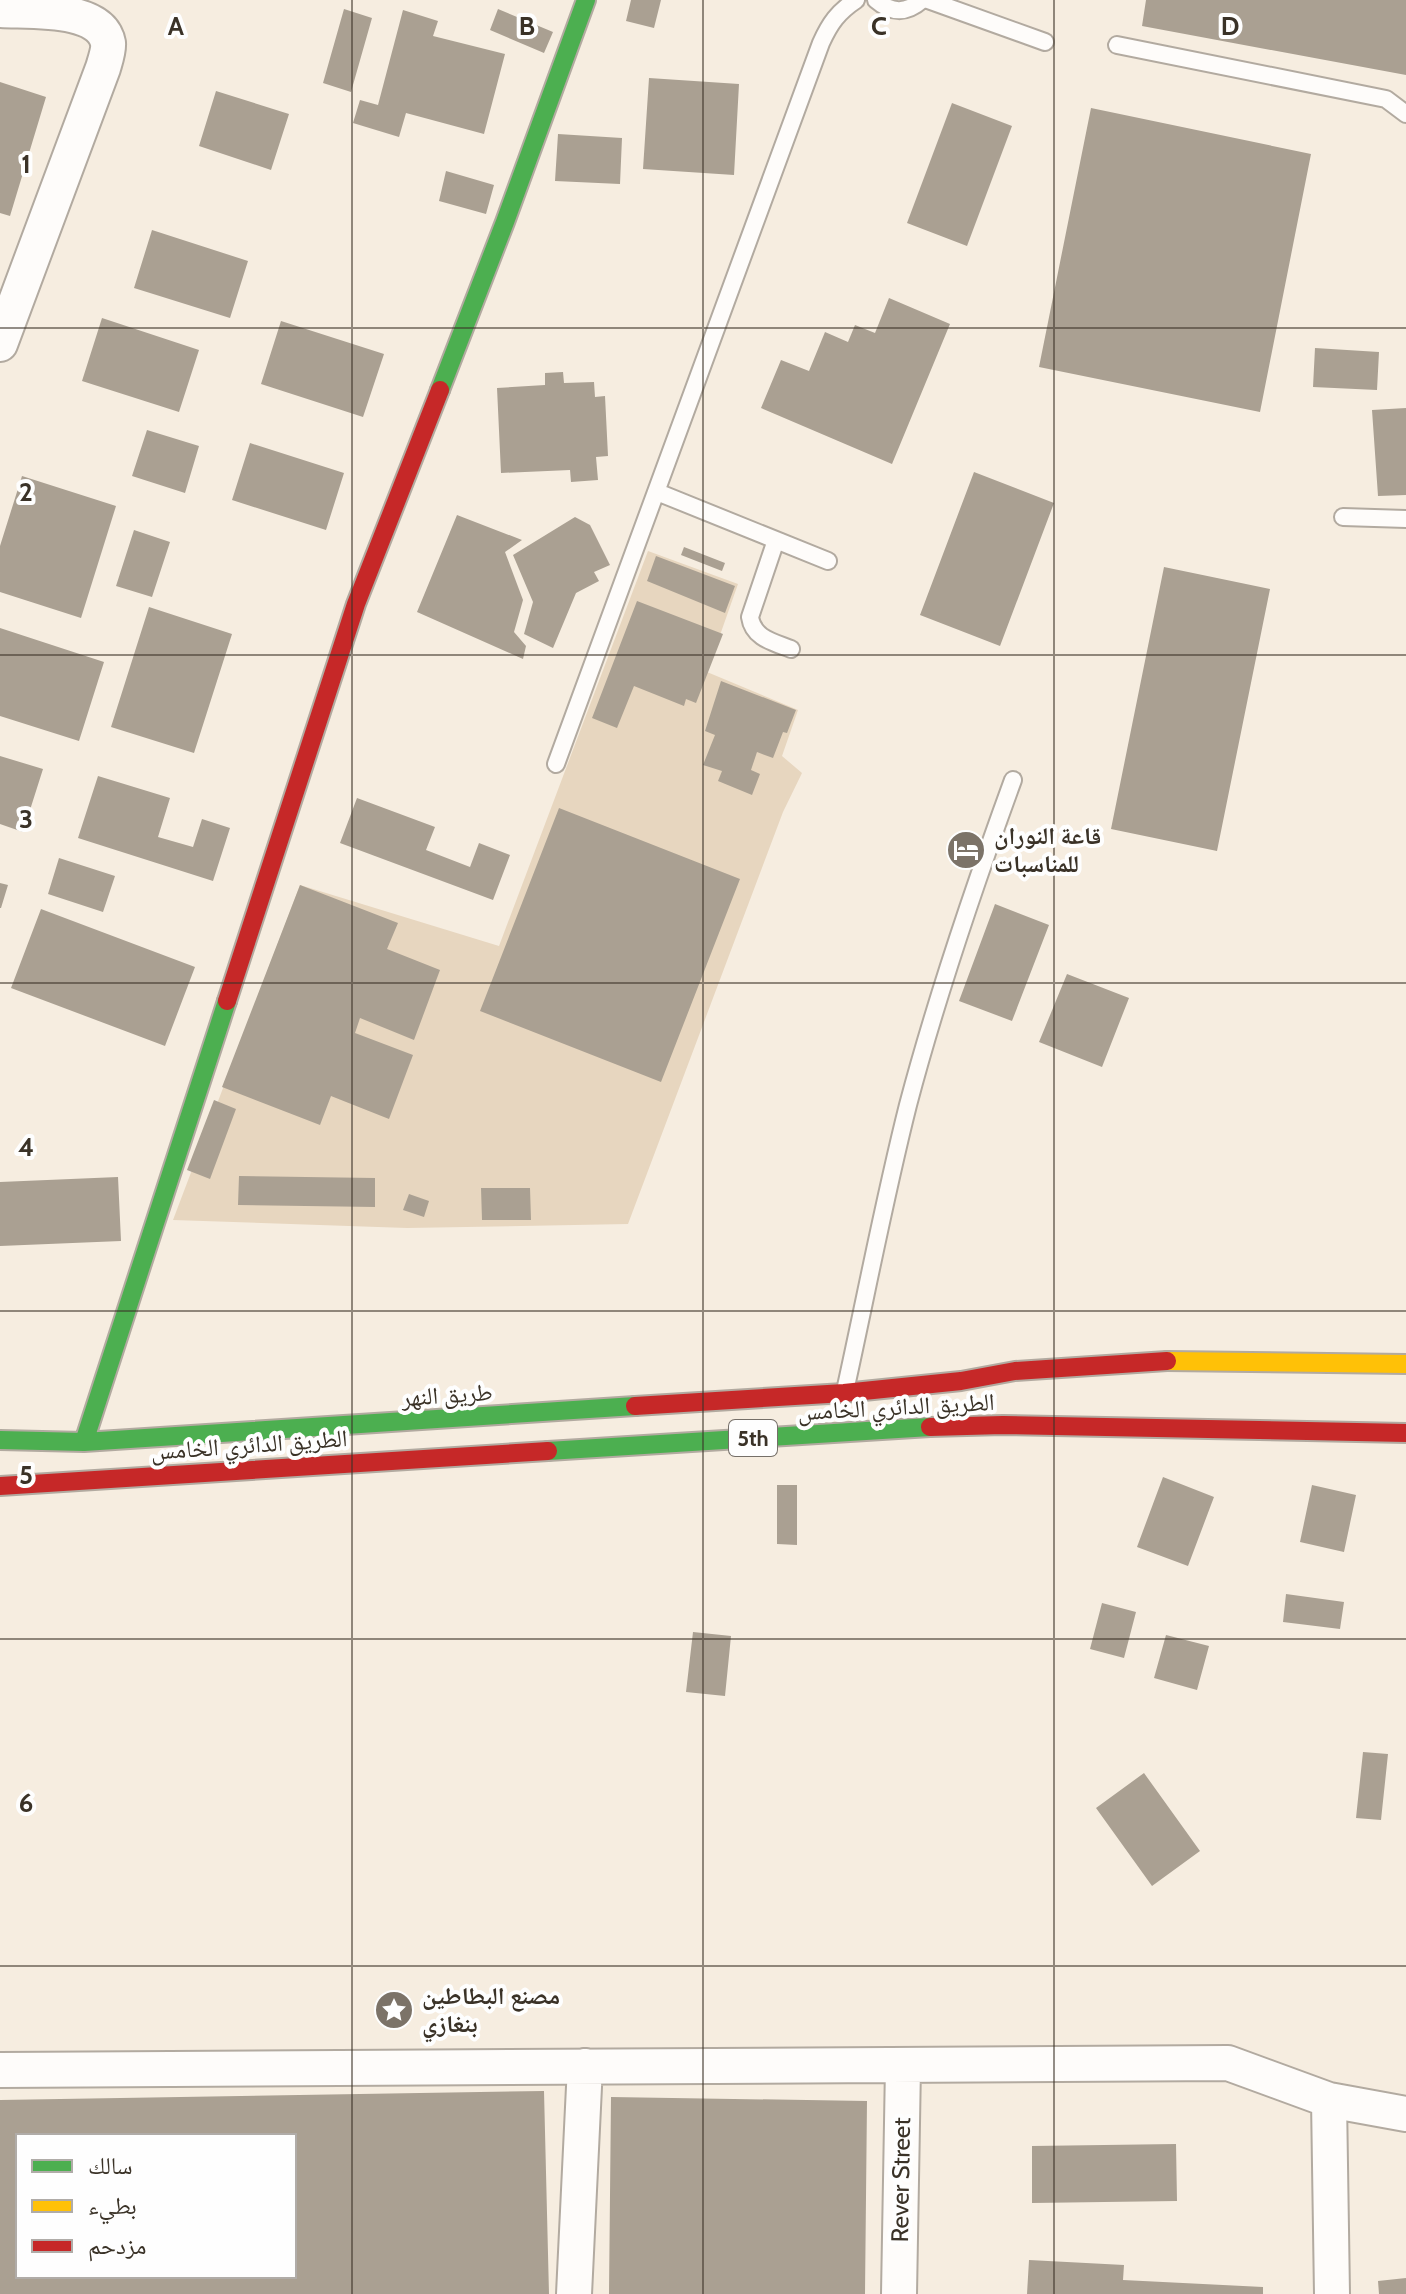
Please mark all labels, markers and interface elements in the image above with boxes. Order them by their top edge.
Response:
text: A [168,10,185,42]
text: B [519,10,535,42]
text: C [871,10,887,42]
text: D [1221,10,1239,42]
text: 1 [21,148,31,180]
text: 2 [19,476,33,508]
text: 3 [19,803,33,835]
place label: قاعة النوران للمناسبات [994,821,1101,878]
hotel icon: قاعة النوران للمناسبات [945,829,987,871]
text: 4 [18,1131,34,1163]
street label: طريق النهر [399,1377,493,1412]
street label: الطريق الدائري الخامس [797,1387,995,1431]
road number: 5th [729,1420,777,1456]
street label: الطريق الدائري الخامس [150,1423,349,1471]
text: 5 [19,1459,33,1491]
text: 6 [19,1787,33,1819]
place label: مصنع البطاطين بنغازي [422,1981,560,2043]
place icon: مصنع البطاطين بنغازي [373,1989,415,2031]
street label: Rever Street [885,2117,916,2243]
legend [16,2134,296,2278]
text: سالك [88,2151,133,2180]
text: بطيء [88,2191,137,2225]
text: مزدحم [88,2231,147,2262]

